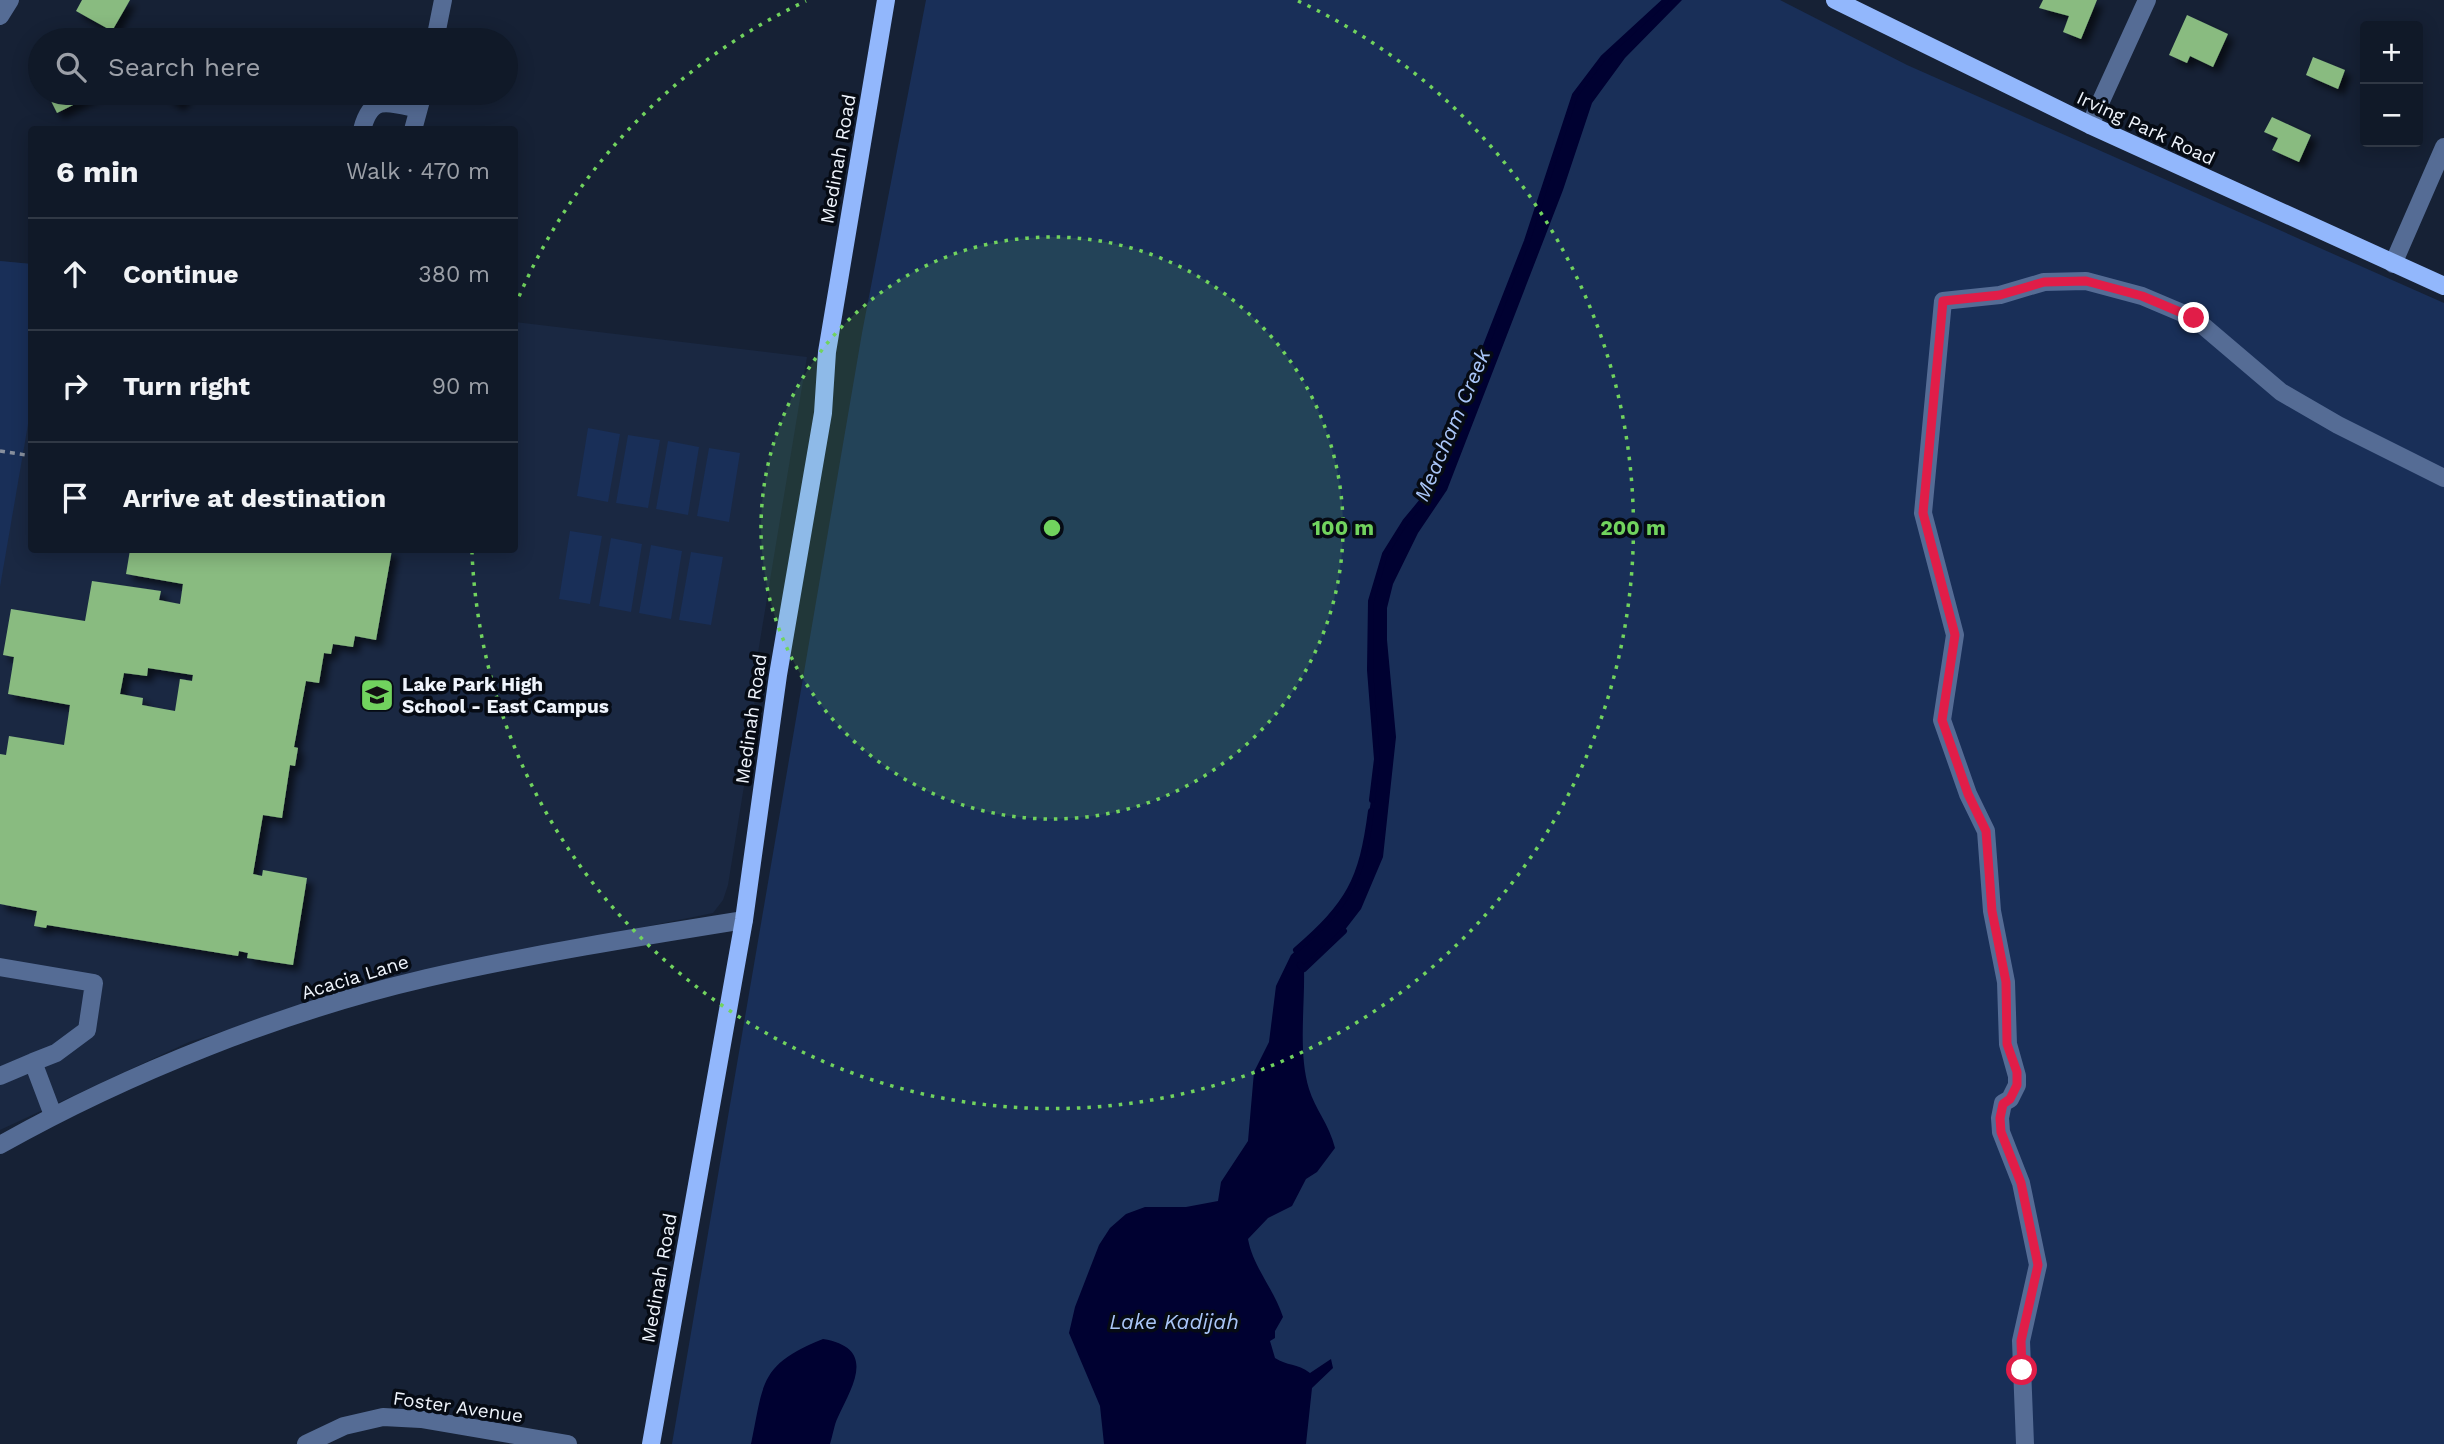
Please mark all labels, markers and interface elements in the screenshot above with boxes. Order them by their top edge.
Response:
map controls [2360,21,2423,147]
button: + [2360,21,2423,84]
search box [28,28,518,105]
icon: search [52,48,90,86]
text: Search here [108,52,260,82]
button: − [2360,84,2423,147]
street label: Irving Park Road [2073,86,2219,170]
street label: Medinah Road [815,92,861,226]
text: 6 min [56,154,139,189]
text: Walk · 470 m [346,158,490,185]
icon: ahead [56,255,94,293]
text: Continue [123,259,239,289]
text: 380 m [418,261,490,288]
route end [2178,302,2209,333]
water label: Meacham Creek [1409,345,1496,505]
icon: right [56,367,94,405]
text: Turn right [123,371,250,401]
text: 90 m [432,373,490,400]
icon: arrive [56,479,94,517]
text: Arrive at destination [123,483,386,513]
text: 100 m [1312,515,1374,540]
text: 200 m [1600,515,1666,540]
centre of rings [1040,516,1064,540]
street label: Medinah Road [730,652,772,786]
place label: Lake Park High School - East Campus [402,673,609,718]
school or university icon: Lake Park High School - East Campus [358,676,396,714]
street label: Acacia Lane [299,950,411,1004]
street label: Medinah Road [636,1211,682,1345]
water label: Lake Kadijah [1109,1309,1239,1334]
route start [2006,1354,2037,1385]
street label: Foster Avenue [391,1386,525,1428]

